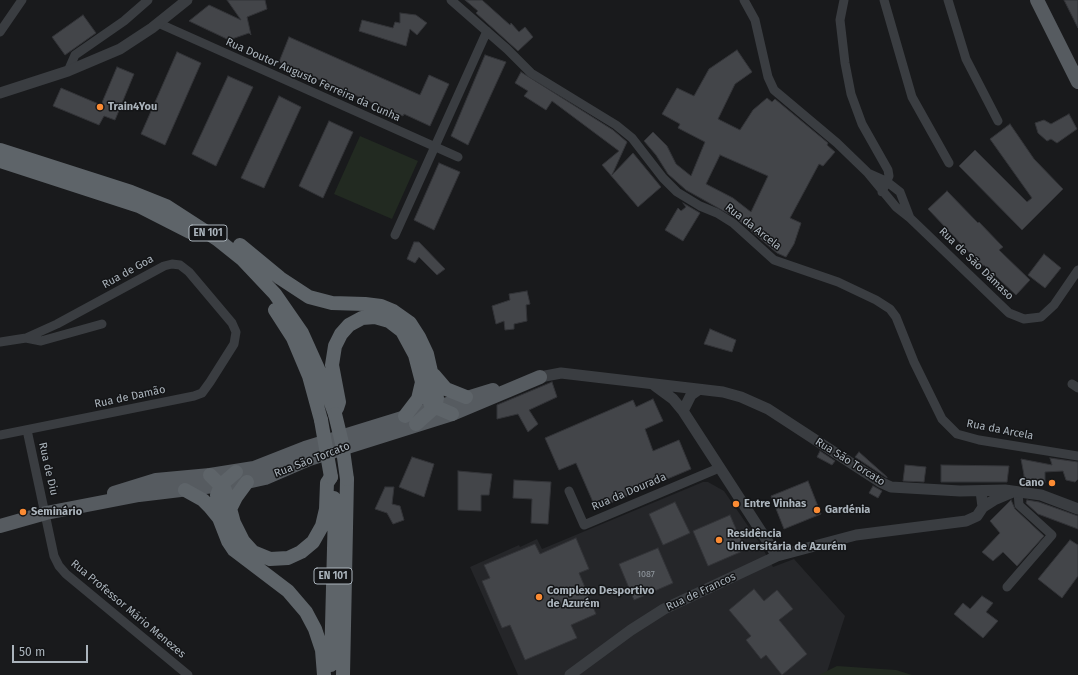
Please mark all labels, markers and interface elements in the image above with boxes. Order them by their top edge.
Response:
street label: Rua Doutor Augusto Ferreira da Cunha [224,35,402,125]
place label: Train4You [108,100,157,114]
marker: Train4You [95,102,105,112]
street label: Rua da Arcela [722,201,784,253]
road number: EN 101 [189,225,227,241]
street label: Rua de São Dâmaso [936,225,1016,303]
street label: Rua de Goa [100,252,156,292]
street label: Rua de Damão [93,383,167,411]
street label: Rua da Arcela [965,417,1035,443]
street label: Rua São Torcato [813,435,887,489]
street label: Rua São Torcato [272,439,352,481]
street label: Rua de Diu [35,441,61,497]
street label: Rua da Dourada [590,470,668,514]
place label: Cano [1019,476,1044,490]
marker: Cano [1047,478,1057,488]
place label: Entre Vinhas [744,497,806,511]
marker: Entre Vinhas [731,499,741,509]
place label: Gardénia [825,503,870,517]
place label: Seminário [31,505,82,519]
marker: Gardénia [812,505,822,515]
marker: Seminário [18,507,28,517]
place label: Residência Universitária de Azurém [727,527,847,553]
marker: Residência Universitária de Azurém [714,535,724,545]
street label: Rua Professor Mário Menezes [68,557,188,661]
road number: EN 101 [314,568,352,584]
house number: 1087 [637,569,655,579]
street label: Rua de Francos [664,570,738,614]
place label: Complexo Desportivo de Azurém [547,584,654,610]
marker: Complexo Desportivo de Azurém [534,592,544,602]
scale bar [14,637,90,663]
text: 50 m [19,645,45,659]

